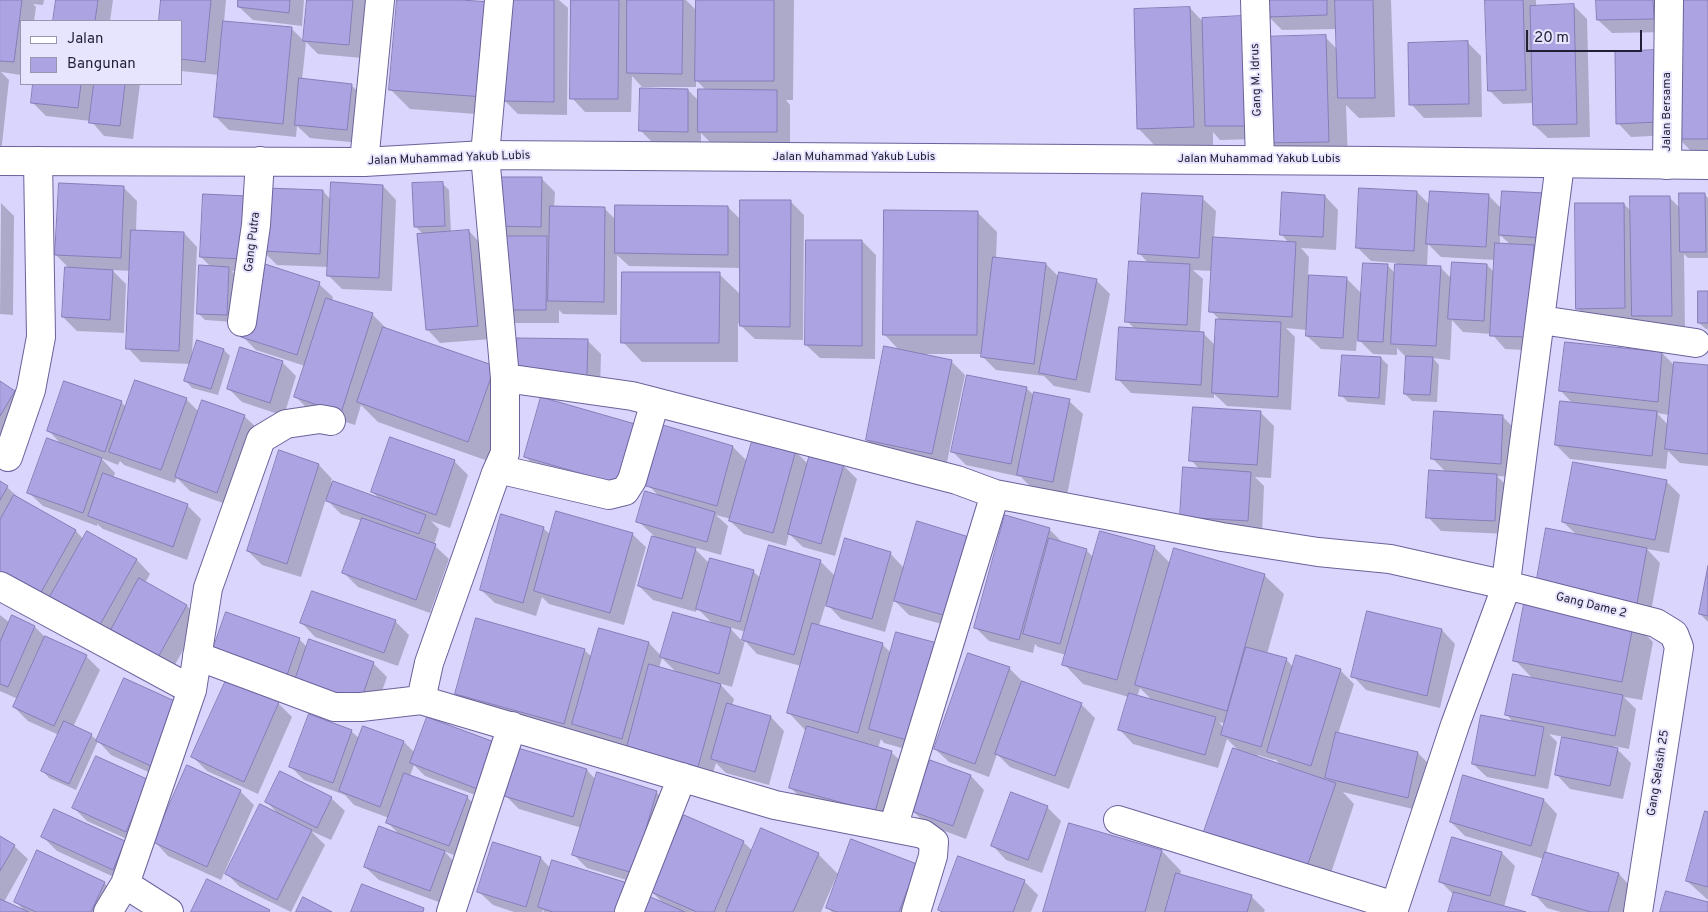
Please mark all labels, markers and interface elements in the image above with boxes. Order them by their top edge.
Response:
legend [20,20,182,85]
scale bar [1528,20,1644,52]
text: 20 m [1534,29,1569,48]
text: Jalan [67,30,104,49]
street label: Gang M. Idrus [1249,43,1265,117]
text: Bangunan [67,55,136,74]
street label: Jalan Bersama [1661,72,1675,152]
street label: Jalan Muhammad Yakub Lubis [367,149,531,169]
street label: Jalan Muhammad Yakub Lubis [773,151,935,165]
street label: Jalan Muhammad Yakub Lubis [1178,153,1340,167]
street label: Gang Putra [242,211,264,273]
street label: Gang Dame 2 [1554,590,1628,622]
street label: Gang Selasih 25 [1645,729,1673,817]

